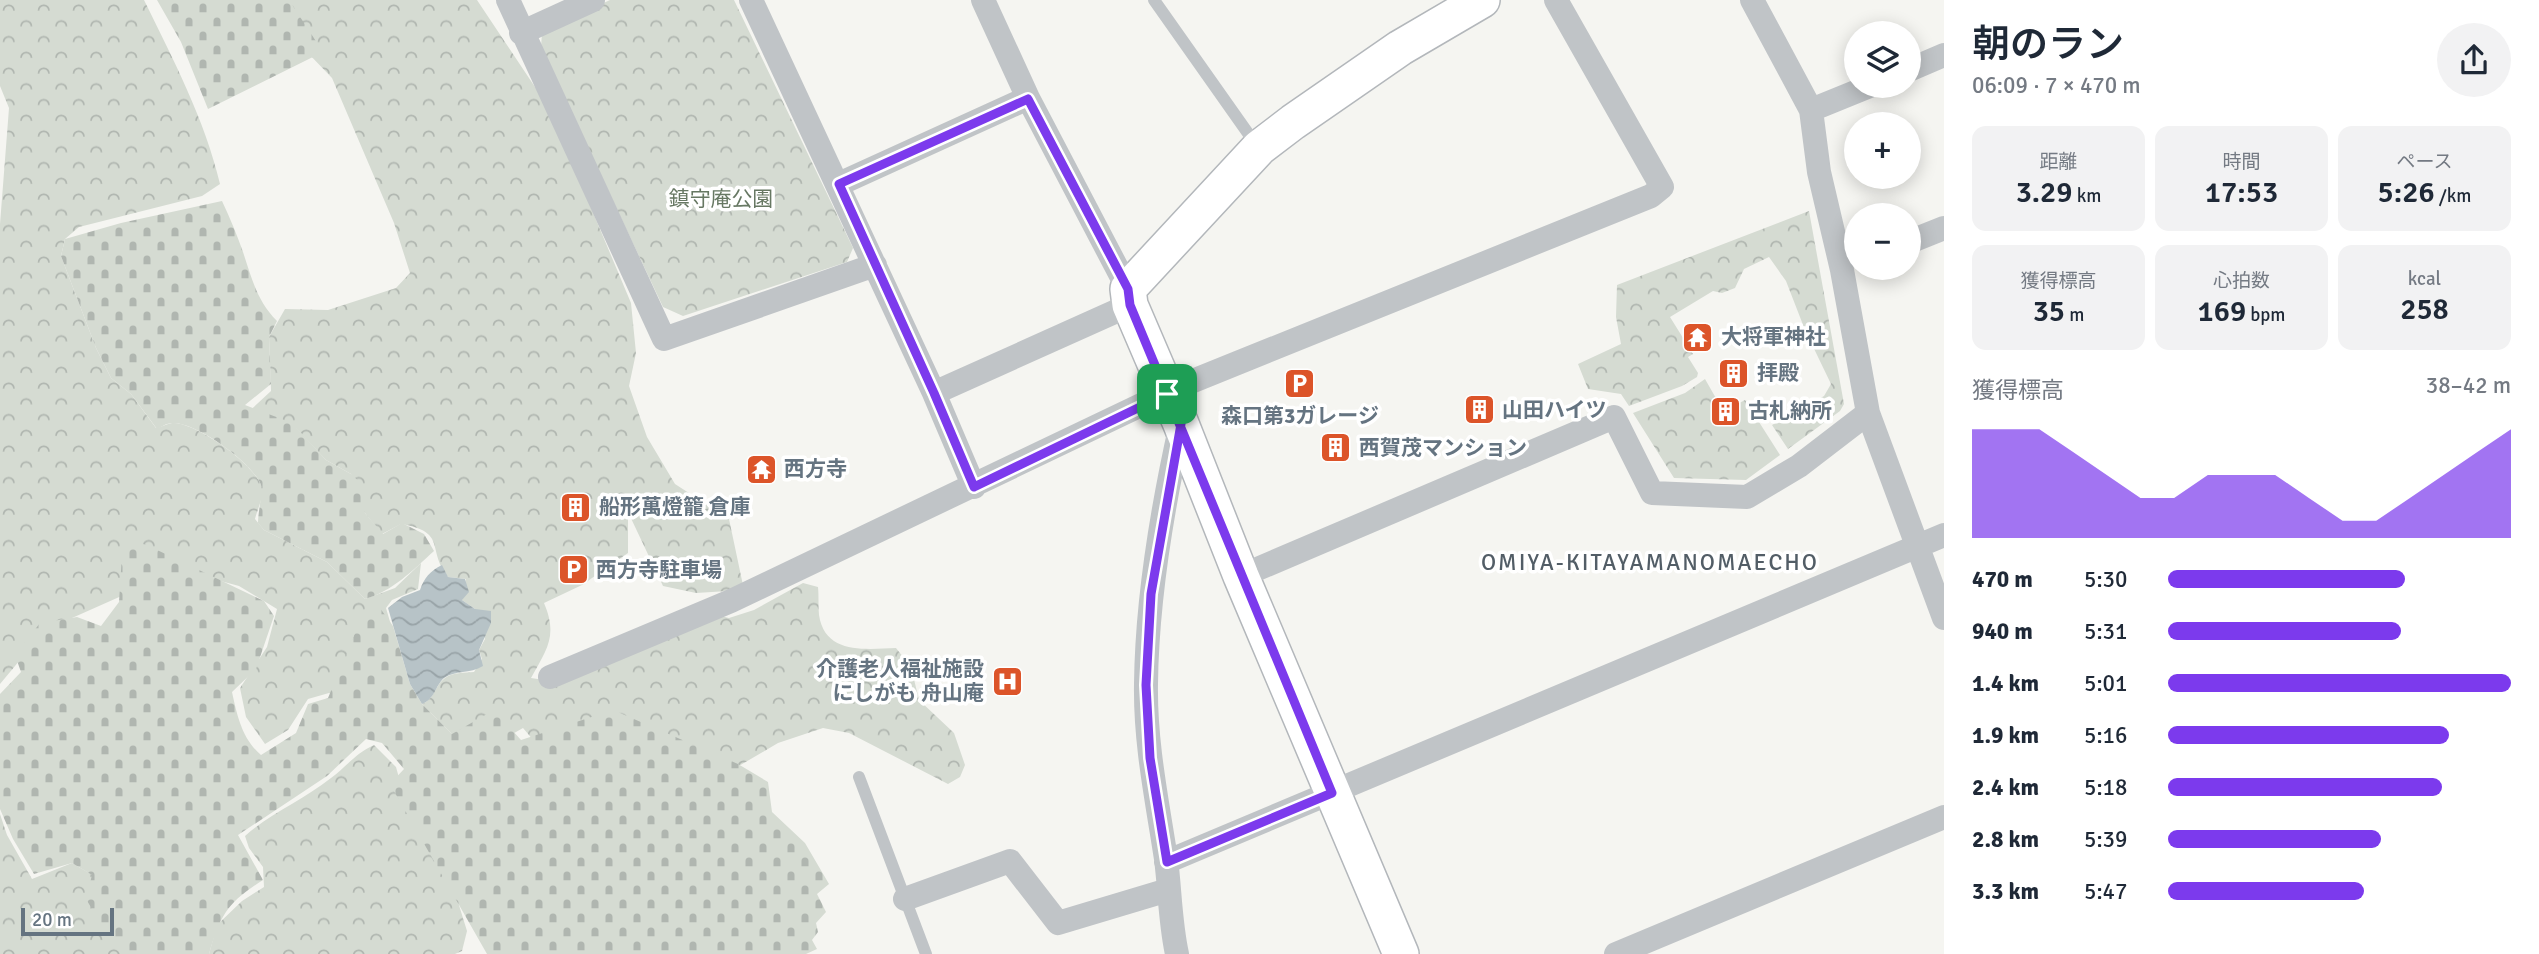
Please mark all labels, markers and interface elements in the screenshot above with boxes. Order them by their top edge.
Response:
map controls [1844,21,1921,280]
button: layers [1844,21,1921,98]
text: 朝のラン [1972,21,2124,68]
button: share [2437,23,2511,97]
text: 06:09 · 7 × 470 m [1972,71,2141,100]
button: + [1844,112,1921,189]
text: 距離 [2039,150,2078,174]
text: 時間 [2222,150,2261,174]
text: ペース [2396,150,2453,174]
text: 3.29 [2016,174,2073,211]
text: 17:53 [2205,174,2278,211]
text: 5:26 [2378,174,2435,211]
text: km [2073,184,2101,208]
text: /km [2435,184,2471,208]
park label: 鎮守庵公園 [669,186,774,212]
button: − [1844,203,1921,280]
text: kcal [2408,267,2441,291]
text: 獲得標高 [2020,269,2097,293]
text: 心拍数 [2213,269,2270,293]
text: 258 [2400,291,2449,328]
text: 35 [2033,293,2065,330]
text: 169 [2197,293,2246,330]
text: m [2065,303,2084,327]
text: bpm [2246,303,2286,327]
temple icon: 大将軍神社 [1681,320,1715,354]
place label: 大将軍神社 [1721,324,1826,350]
building icon: 拝殿 [1717,356,1751,390]
place label: 拝殿 [1757,360,1799,386]
pin [1137,364,1197,424]
parking icon: 森口第3ガレージ [1283,367,1317,401]
text: 38–42 m [2426,371,2511,400]
icon: arrive [1148,375,1186,413]
text: 獲得標高 [1972,376,2064,405]
building icon: 山田ハイツ [1462,393,1496,427]
building icon: 古札納所 [1708,394,1742,428]
place label: 山田ハイツ [1502,397,1607,423]
place label: 古札納所 [1748,398,1832,424]
place label: 森口第3ガレージ [1221,403,1379,429]
building icon: 西賀茂マンション [1319,431,1353,465]
place label: 西賀茂マンション [1359,435,1527,461]
temple icon: 西方寺 [744,452,778,486]
place label: 西方寺 [784,456,847,482]
building icon: 船形萬燈籠 倉庫 [559,490,593,524]
place label: 船形萬燈籠 倉庫 [599,494,751,520]
district label: OMIYA-KITAYAMANOMAECHO [1481,548,1819,577]
parking icon: 西方寺駐車場 [556,553,590,587]
place label: 西方寺駐車場 [596,557,722,583]
text: 470 m [1972,565,2033,594]
text: 5:30 [2084,565,2127,594]
text: 940 m [1972,617,2033,646]
text: 5:31 [2084,617,2127,646]
place label: 介護老人福祉施設 にしがも 舟山庵 [816,656,984,706]
hospital icon: 介護老人福祉施設 にしがも 舟山庵 [990,664,1024,698]
text: 1.4 km [1972,669,2039,698]
text: 5:01 [2084,669,2127,698]
text: 1.9 km [1972,721,2039,750]
text: 5:16 [2084,721,2127,750]
text: 2.4 km [1972,773,2039,802]
text: 5:18 [2084,773,2127,802]
text: 2.8 km [1972,825,2039,854]
text: 5:39 [2084,825,2127,854]
text: 3.3 km [1972,877,2039,906]
text: 5:47 [2084,877,2127,906]
scale bar [21,905,114,937]
text: 20 m [32,908,72,932]

